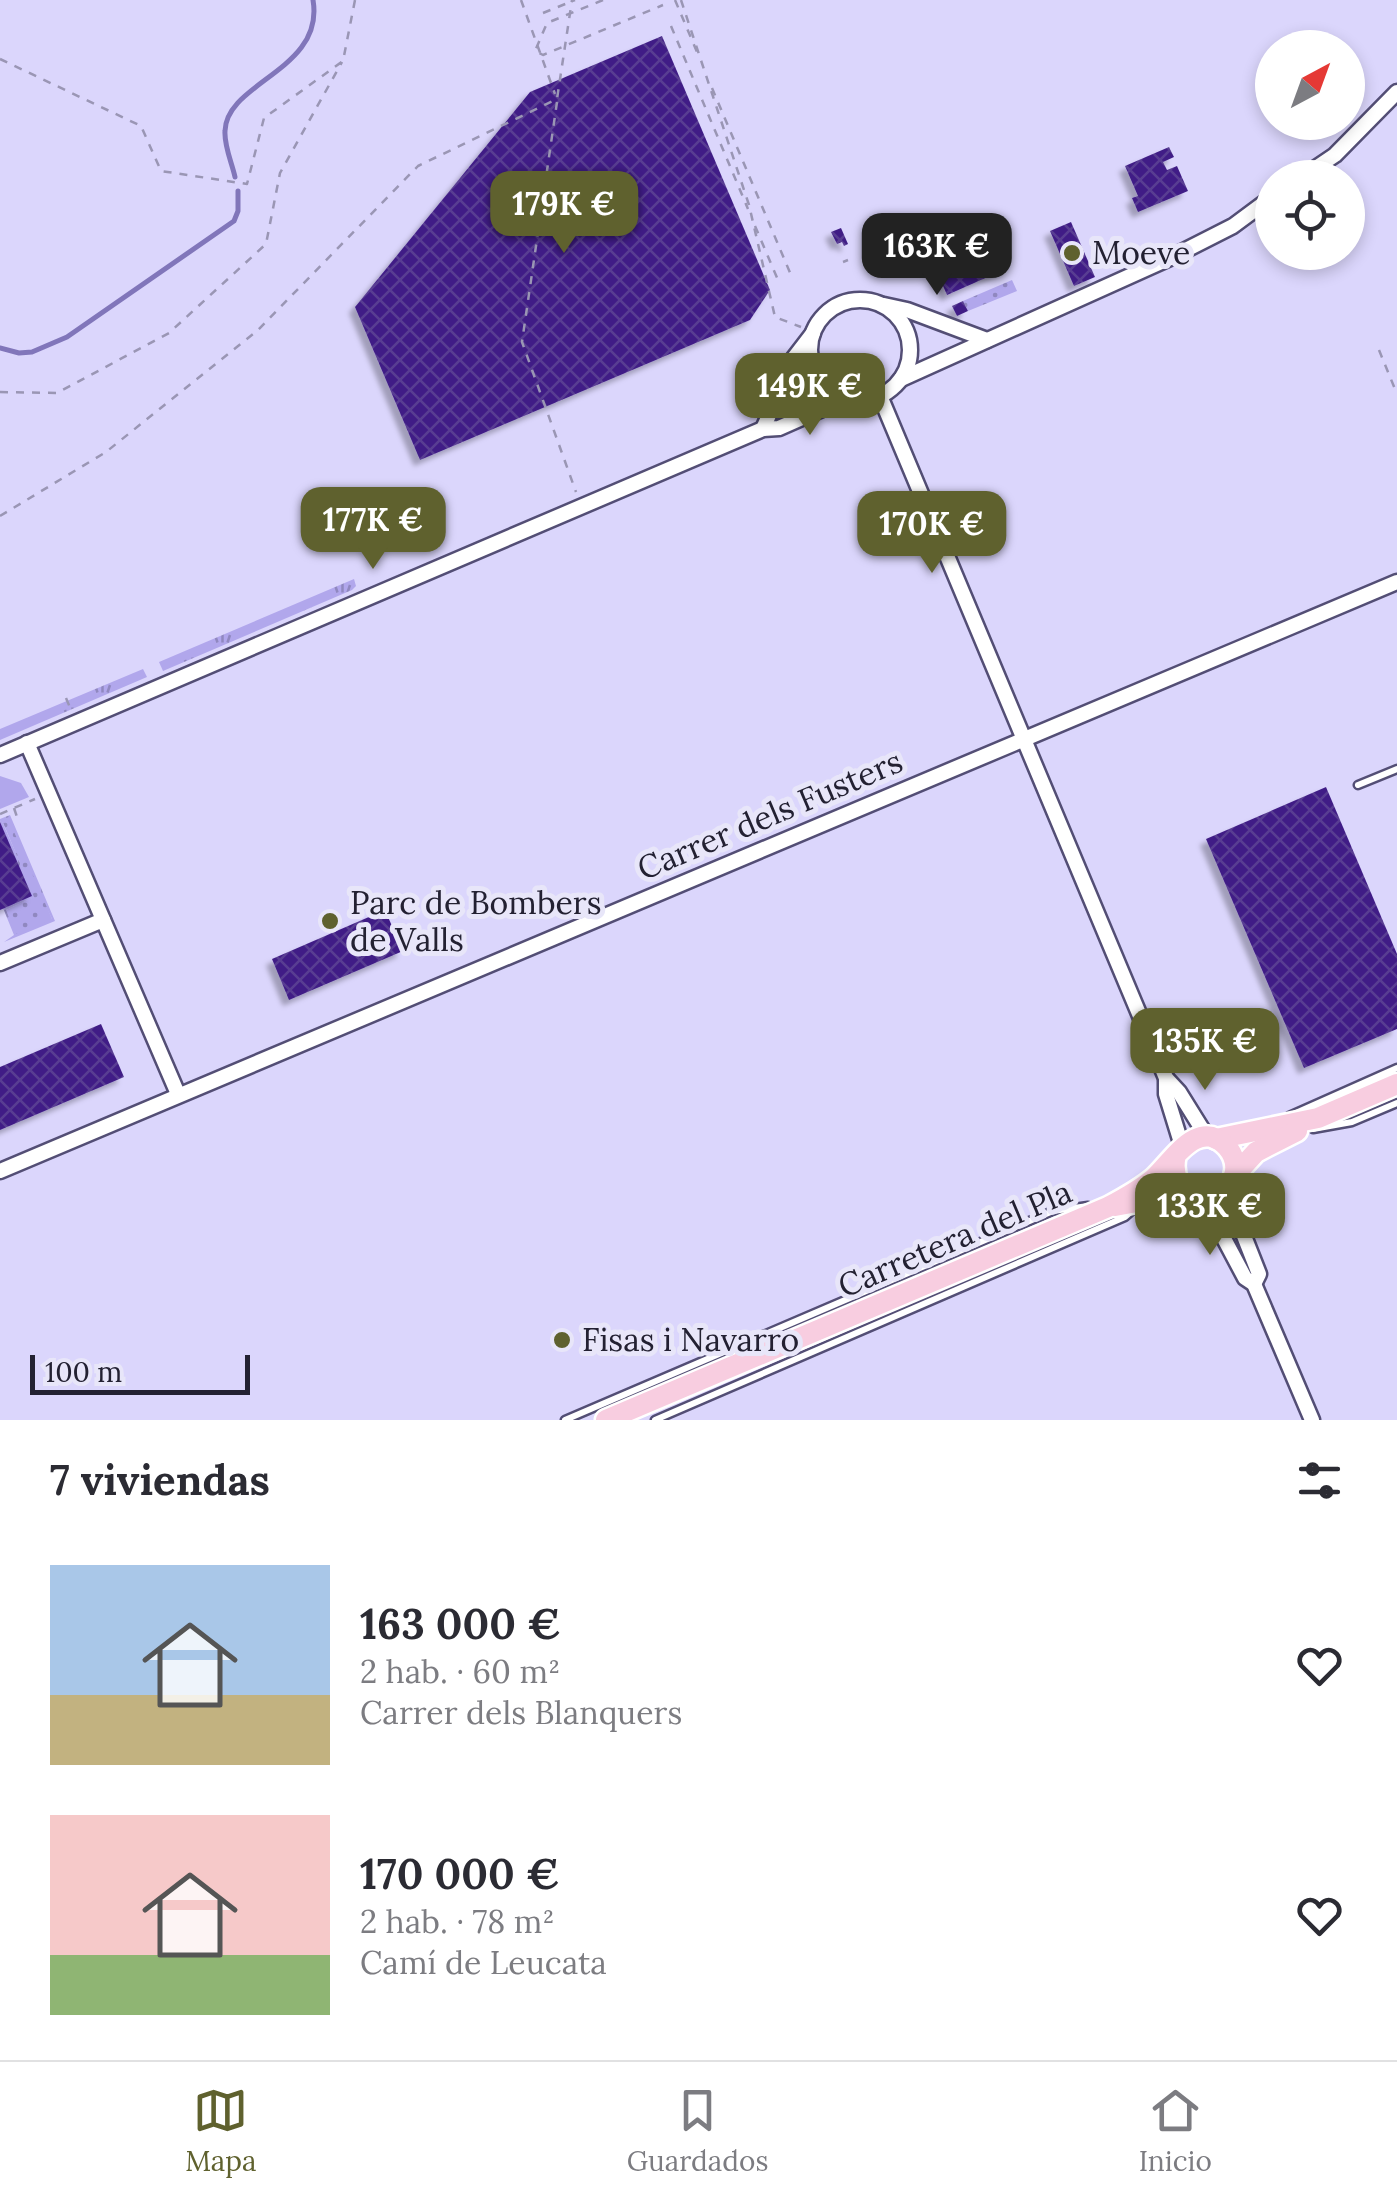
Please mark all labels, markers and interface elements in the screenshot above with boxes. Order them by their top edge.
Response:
north arrow [1255,30,1365,140]
map controls [1255,30,1365,270]
button: locate [1255,160,1365,270]
pin: 179K € [483,171,645,256]
text: 179K € [512,183,616,224]
pin: 163K € [856,213,1018,298]
text: 163K € [884,225,990,266]
place label: Moeve [1092,232,1190,273]
marker: Moeve [1061,242,1083,264]
pin: 149K € [729,353,891,438]
text: 149K € [757,365,863,406]
pin: 177K € [292,487,454,572]
pin: 170K € [851,491,1013,576]
text: 177K € [323,499,423,540]
text: 170K € [879,503,985,544]
street label: Carrer dels Fusters [631,740,908,889]
place label: Parc de Bombers de Valls [350,882,602,960]
marker: Parc de Bombers de Valls [319,910,341,932]
pin: 135K € [1124,1008,1286,1093]
text: 135K € [1152,1020,1258,1061]
street label: Carretera del Pla [832,1171,1078,1306]
pin: 133K € [1129,1173,1291,1258]
text: 133K € [1157,1185,1263,1226]
place label: Fisas i Navarro [582,1319,799,1360]
marker: Fisas i Navarro [551,1329,573,1351]
scale bar [30,1350,250,1394]
text: 100 m [45,1354,122,1390]
text: 7 viviendas [50,1453,270,1507]
icon: filters [1292,1453,1347,1508]
text: 163 000 € [360,1597,561,1651]
icon: home [130,1605,250,1725]
icon: heart [1292,1638,1347,1693]
text: 2 hab. · 60 m² [360,1651,560,1692]
text: Carrer dels Blanquers [360,1692,682,1733]
text: 170 000 € [360,1847,560,1901]
icon: home [130,1855,250,1975]
icon: heart [1292,1888,1347,1943]
text: 2 hab. · 78 m² [360,1901,555,1942]
text: Camí de Leucata [360,1942,607,1983]
tab: Mapa [185,2083,256,2179]
tab: Guardados [627,2083,768,2179]
tab: Inicio [1139,2083,1212,2179]

